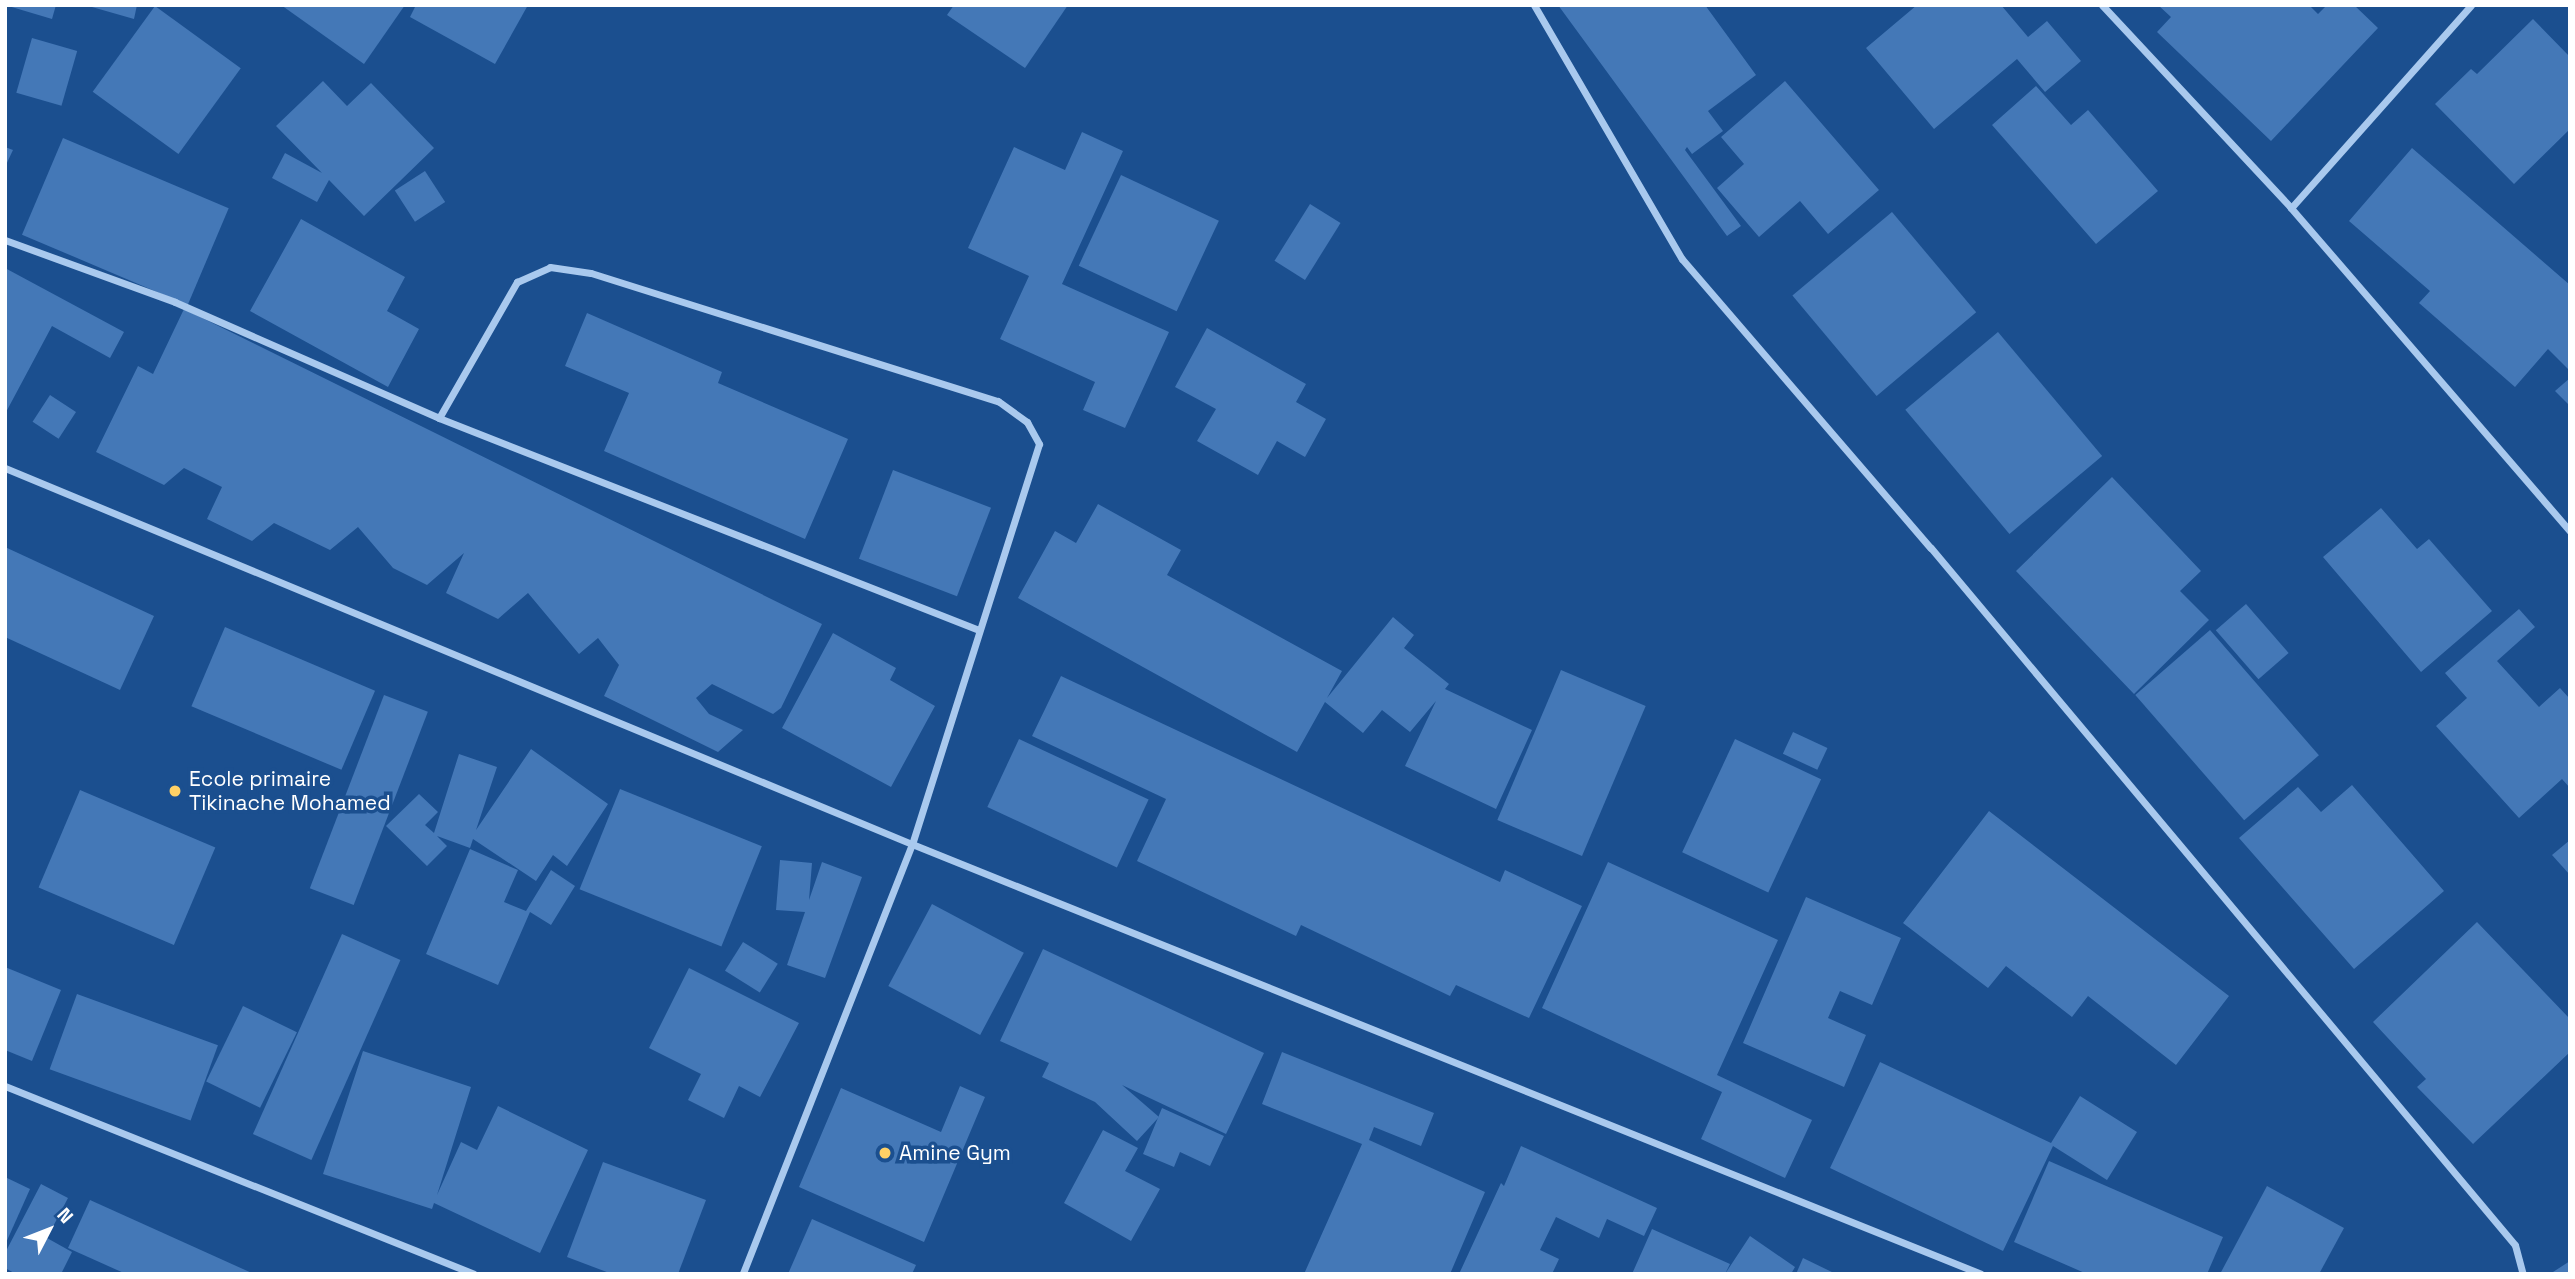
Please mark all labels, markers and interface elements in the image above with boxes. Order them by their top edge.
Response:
place label: Ecole primaire Tikinache Mohamed [189,766,391,816]
marker: Ecole primaire Tikinache Mohamed [167,783,183,799]
place label: Amine Gym [899,1140,1011,1166]
marker: Amine Gym [877,1145,893,1161]
north arrow [14,1195,84,1265]
text: N [51,1203,79,1229]

